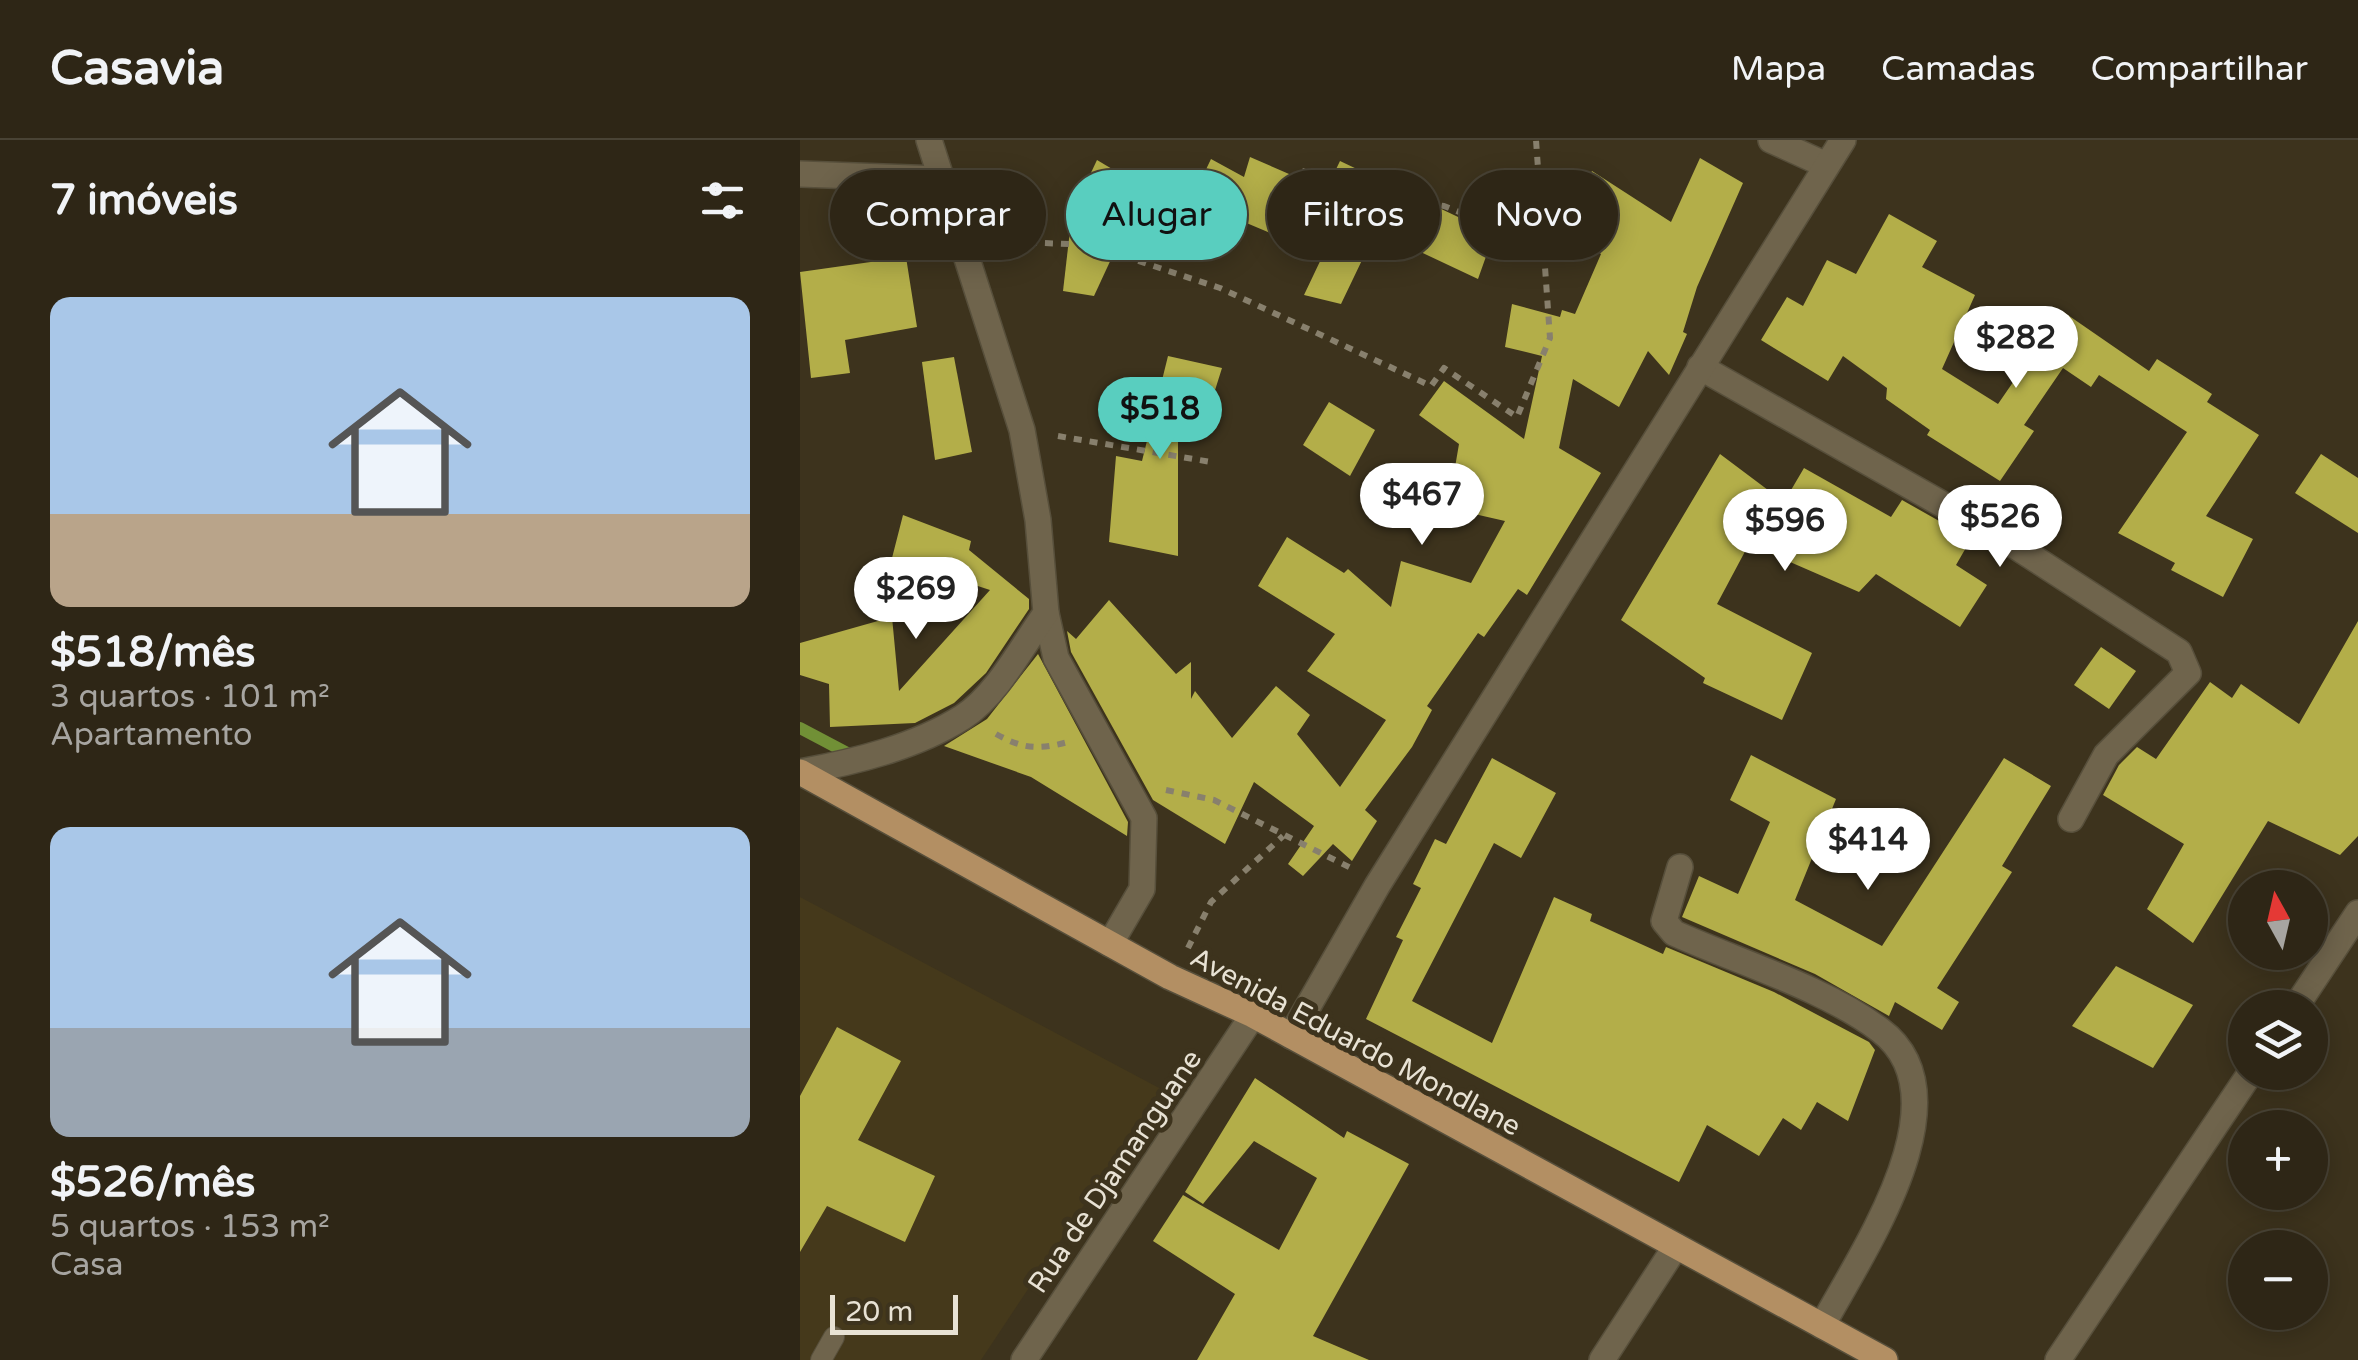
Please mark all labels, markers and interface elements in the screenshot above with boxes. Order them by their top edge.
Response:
text: Casavia [50,40,224,98]
text: Mapa [1731,48,1826,90]
text: Camadas [1881,48,2035,90]
text: Compartilhar [2090,48,2308,90]
chip: Comprar [830,170,1046,260]
chip: Alugar [1066,170,1247,260]
chip: Filtros [1267,170,1440,260]
chip: Novo [1460,170,1618,260]
icon: filters [695,173,750,228]
text: 7 imóveis [50,175,238,226]
pin: $282 [1957,306,2075,391]
text: $282 [1976,319,2056,357]
icon: home [310,362,490,542]
pin: $518 [1101,377,1219,462]
text: $518 [1120,390,1200,428]
pin: $467 [1363,463,1481,548]
text: $467 [1382,476,1462,514]
pin: $526 [1941,485,2059,570]
pin: $596 [1726,489,1844,574]
text: $526 [1960,498,2040,536]
text: $596 [1745,502,1825,540]
pin: $269 [857,557,975,642]
text: $269 [876,570,956,608]
text: $518/mês [50,627,255,678]
text: 3 quartos · 101 m² [50,678,330,716]
text: Apartamento [50,716,252,754]
pin: $414 [1809,808,1927,893]
text: $414 [1828,821,1908,859]
north arrow [2228,870,2328,970]
map controls [2228,870,2328,1330]
icon: home [310,892,490,1072]
street label: Avenida Eduardo Mondlane [1185,940,1527,1144]
button: layers [2228,990,2328,1090]
street label: Rua de Djamanguane [1021,1043,1209,1300]
button: + [2228,1110,2328,1210]
text: $526/mês [50,1157,255,1208]
text: 5 quartos · 153 m² [50,1208,330,1246]
button: − [2228,1230,2328,1330]
text: Casa [50,1246,124,1284]
scale bar [830,1290,958,1334]
text: 20 m [845,1295,913,1329]

